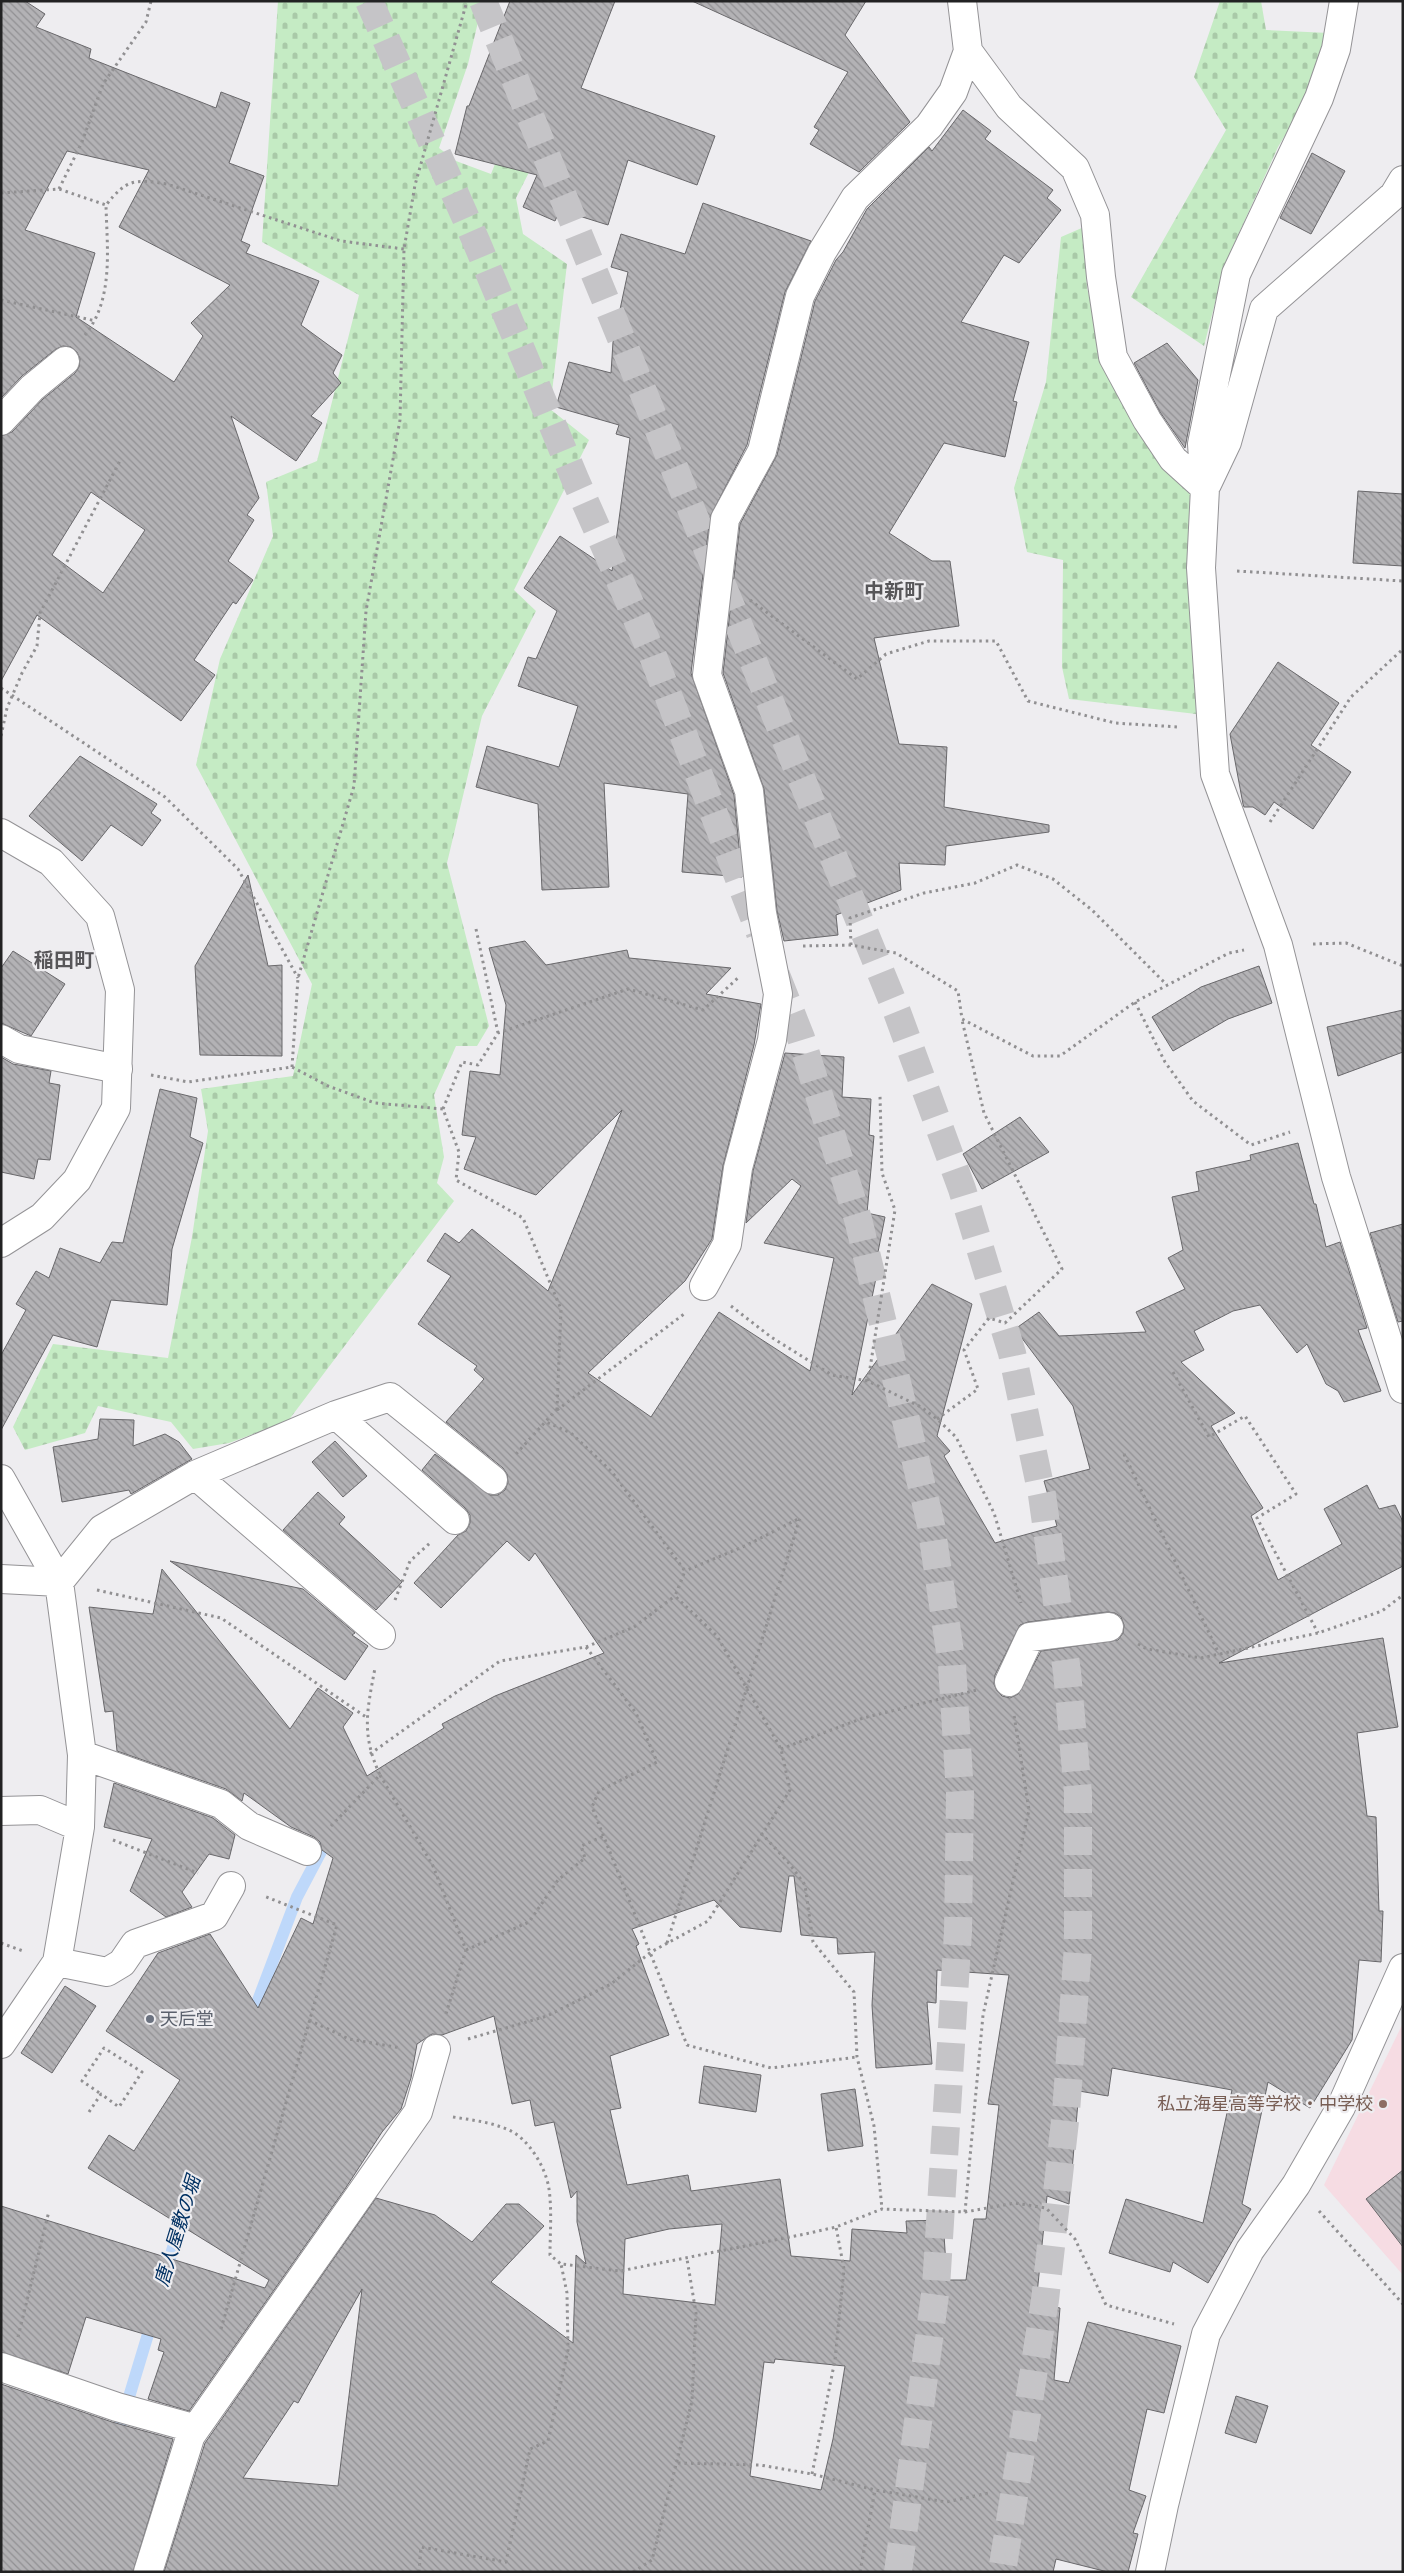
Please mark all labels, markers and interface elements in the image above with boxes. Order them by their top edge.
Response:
district label: 中新町 [864,579,924,603]
district label: 稲田町 [34,948,94,972]
place label: 天后堂 [160,2008,214,2029]
marker: 天后堂 [144,2013,156,2025]
place label: 私立海星高等学校・中学校 [1157,2093,1373,2114]
marker: 私立海星高等学校・中学校 [1377,2098,1389,2110]
water label: 唐人屋敷の堀 [150,2170,206,2289]

